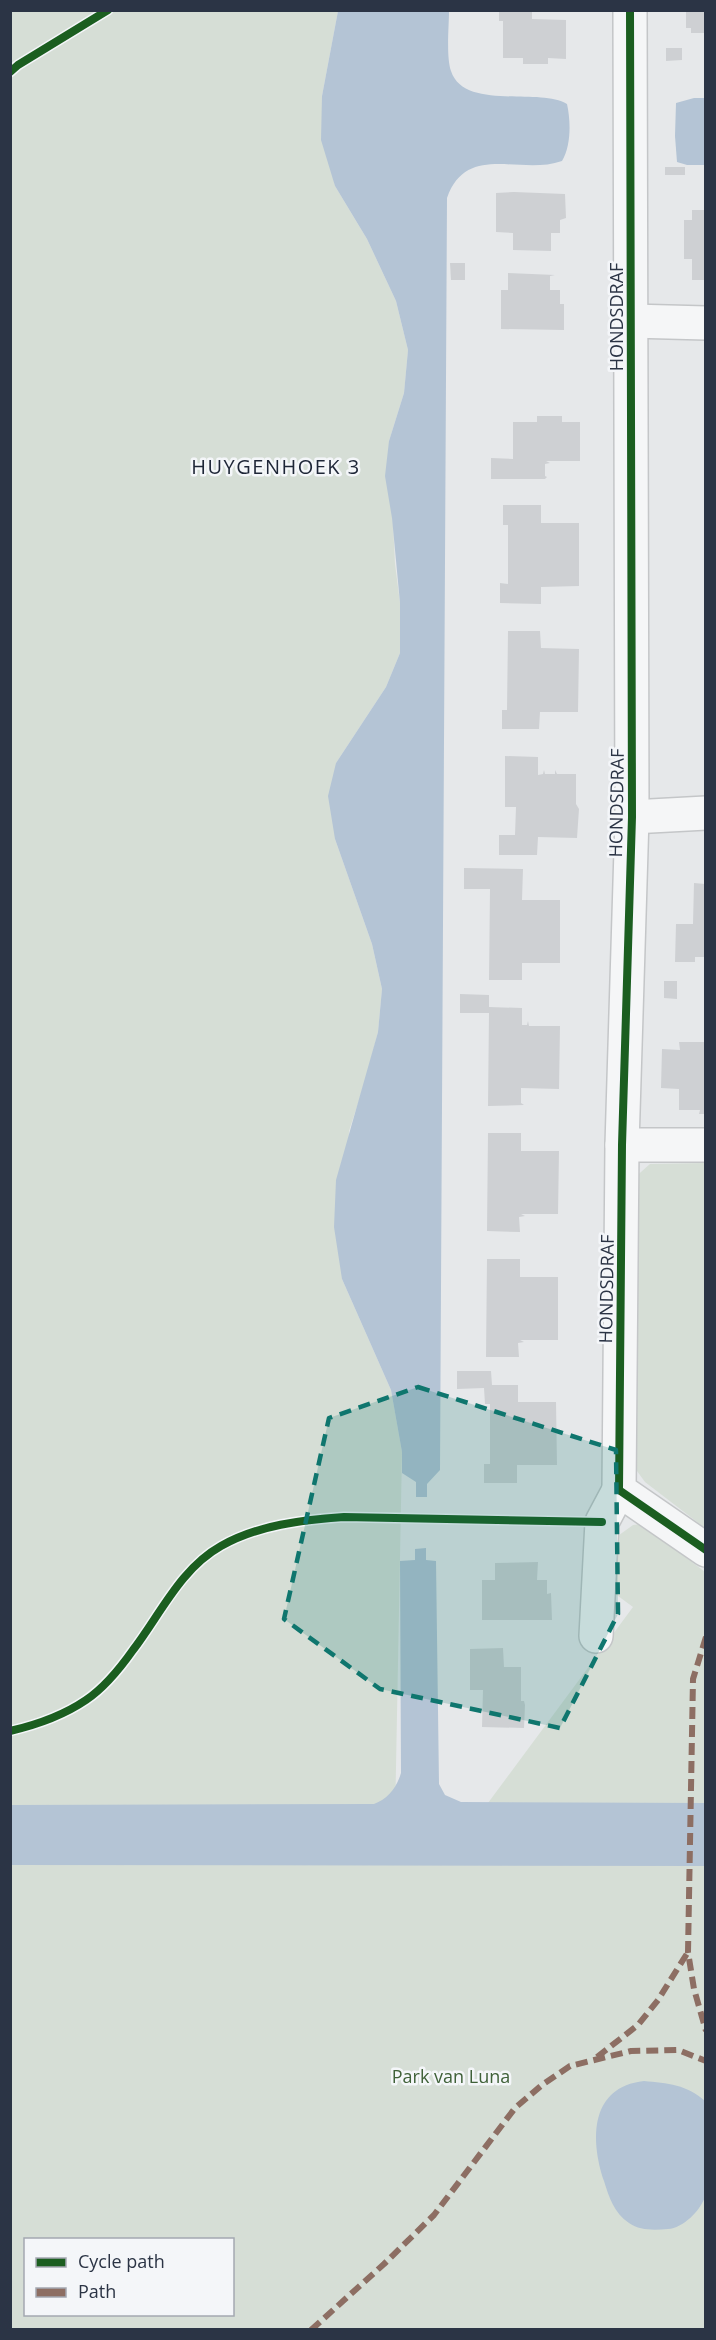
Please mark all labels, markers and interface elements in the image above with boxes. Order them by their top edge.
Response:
street label: HONDSDRAF [604,263,628,371]
district label: HUYGENHOEK 3 [191,453,361,480]
street label: HONDSDRAF [603,748,629,858]
street label: HONDSDRAF [593,1234,619,1344]
park label: Park van Luna [392,2064,510,2088]
legend [24,2238,234,2316]
text: Cycle path [78,2249,165,2273]
text: Path [78,2279,116,2303]

